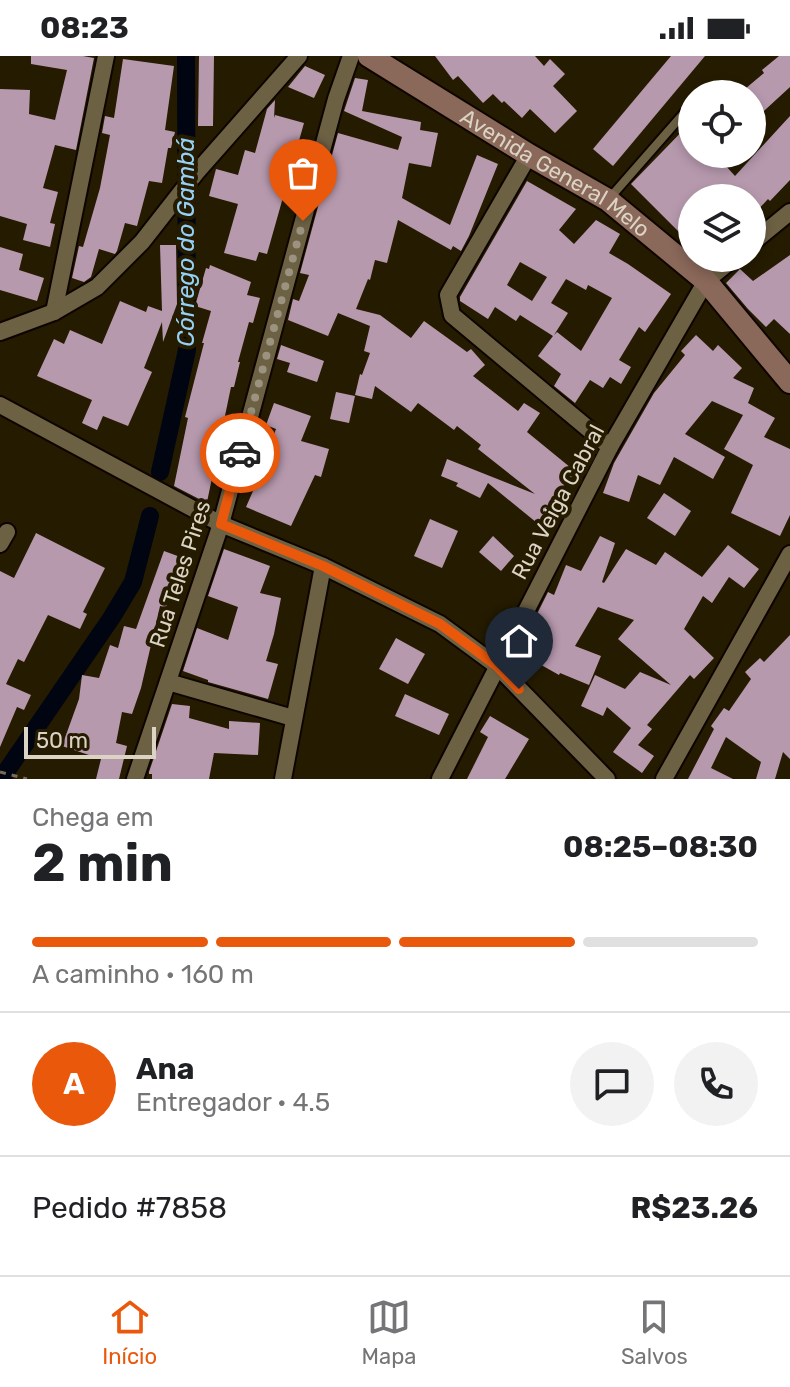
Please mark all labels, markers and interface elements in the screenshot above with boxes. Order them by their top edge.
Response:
text: 08:23 [40,10,129,46]
map controls [678,80,766,272]
button: locate [678,80,766,168]
street label: Avenida General Melo [456,103,656,243]
water label: Córrego do Gambá [172,137,200,347]
pin [269,139,337,221]
icon: bag [281,151,325,195]
button: layers [678,184,766,272]
courier [200,413,280,493]
street label: Rua Veiga Cabral [506,420,610,584]
icon: car [218,431,262,475]
street label: Rua Teles Pires [144,497,216,651]
pin [485,607,553,689]
icon: home [497,619,541,663]
scale bar [24,723,156,759]
text: 50 m [36,727,88,754]
text: Chega em [32,802,154,833]
text: 08:25–08:30 [563,829,758,865]
text: 2 min [32,832,173,894]
text: A caminho · 160 m [32,959,254,990]
button: chat [570,1042,654,1126]
button: phone [674,1042,758,1126]
text: Ana [136,1051,194,1087]
text: A [63,1066,85,1102]
text: Entregador · 4.5 [136,1087,330,1118]
text: Pedido #7858 [32,1190,227,1226]
text: R$23.26 [630,1190,758,1226]
tab: Início [102,1295,157,1370]
tab: Mapa [362,1295,416,1370]
tab: Salvos [621,1295,688,1370]

